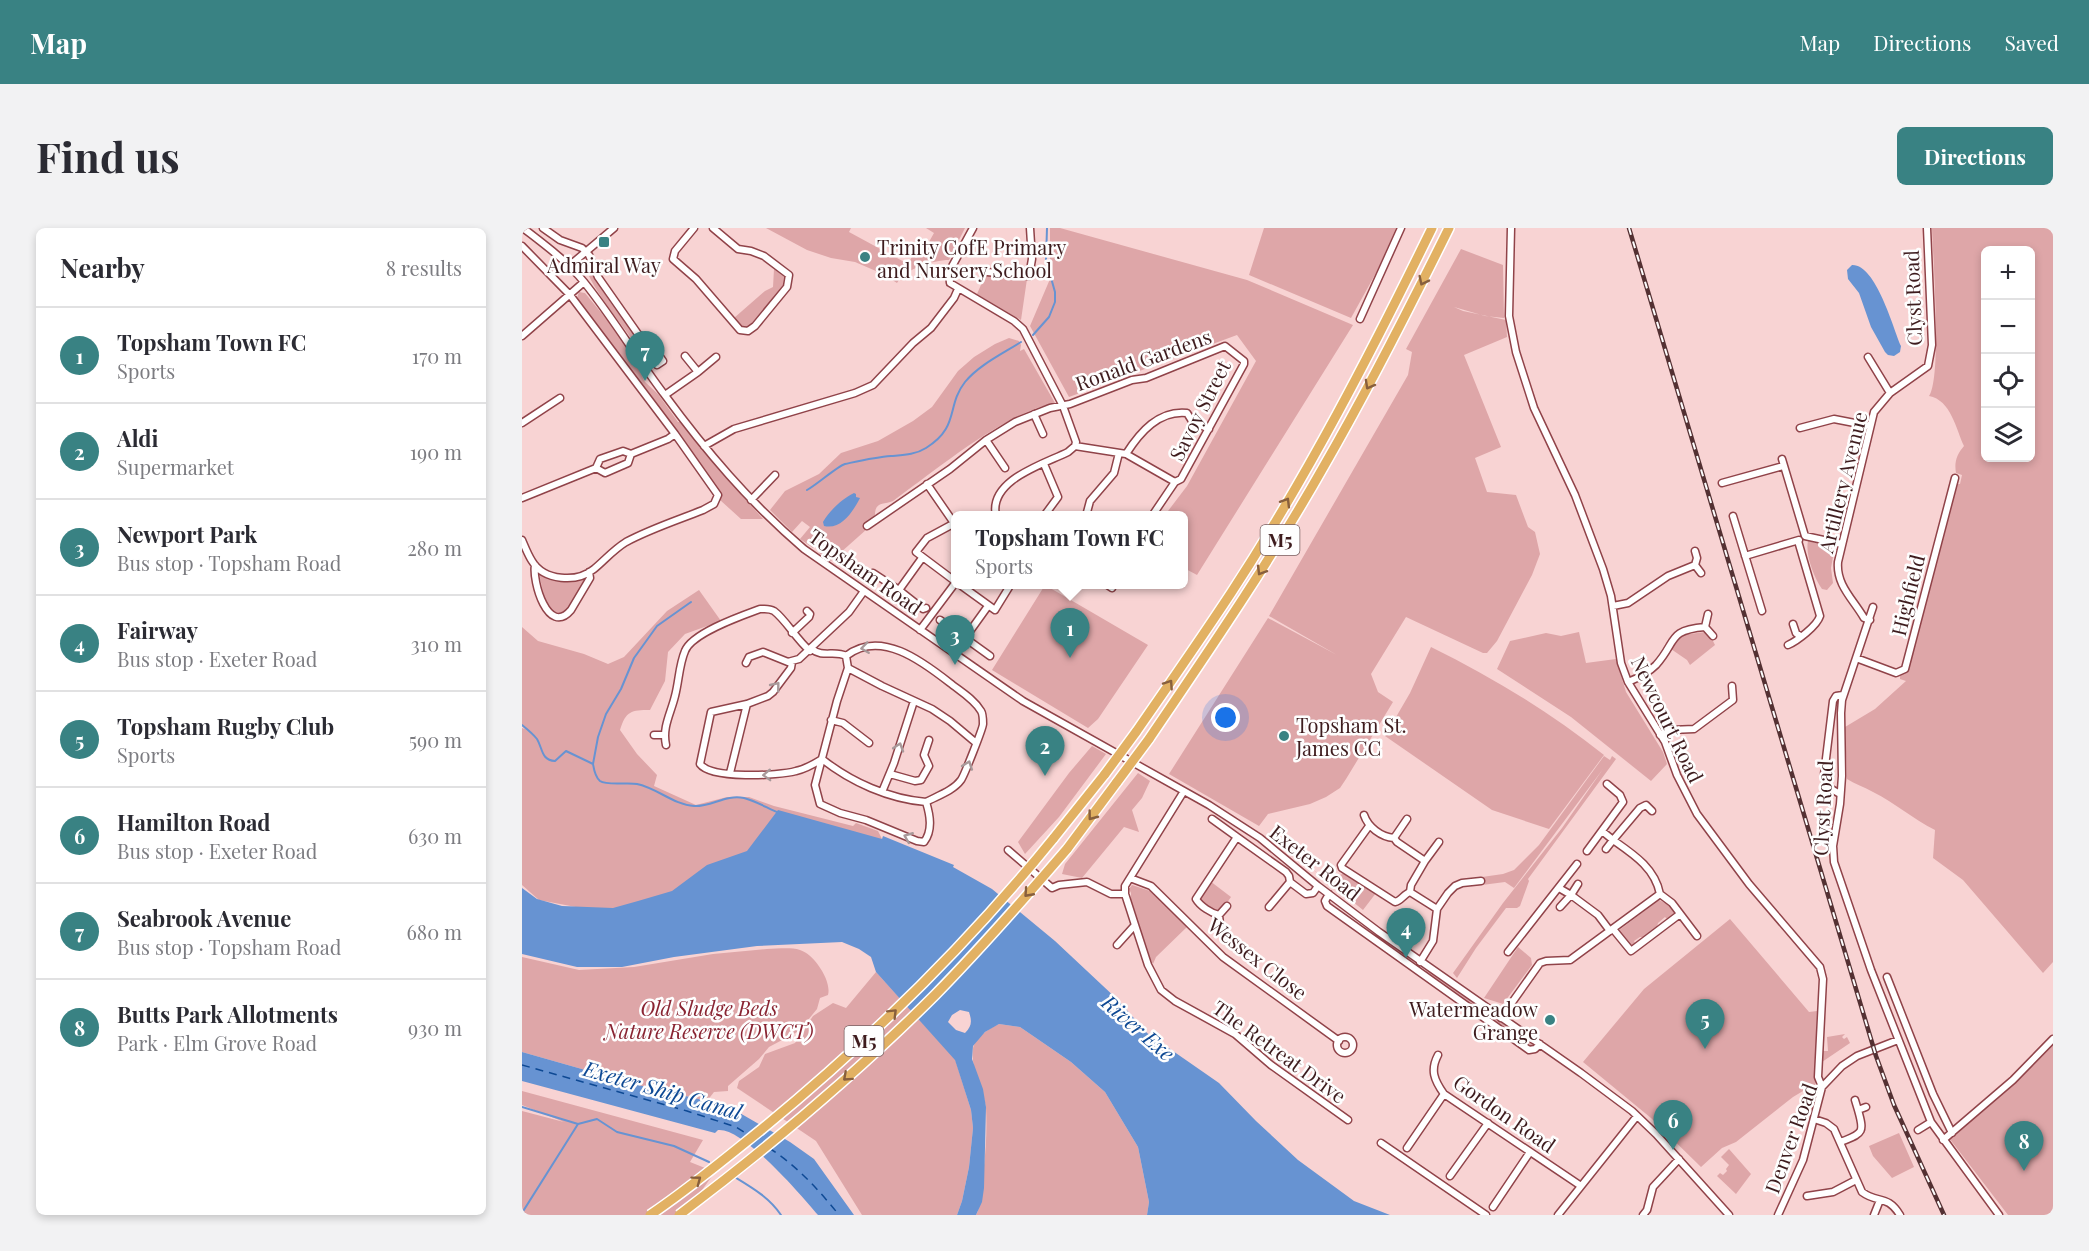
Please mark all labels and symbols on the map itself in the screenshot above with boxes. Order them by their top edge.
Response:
place label: Trinity CofE Primary and Nursery School [877,233,1066,283]
marker: Admiral Way [597,235,611,249]
street label: Clyst Road [1897,249,1927,346]
marker: Trinity CofE Primary and Nursery School [858,250,872,264]
place label: Admiral Way [546,251,661,278]
one-way arrow [1419,274,1431,285]
street label: Ronald Gardens [1071,322,1215,396]
pin: 7 [626,332,664,381]
street label: Savoy Street [1162,354,1236,465]
one-way arrow [1365,378,1376,389]
street label: Artillery Avenue [1811,409,1873,556]
one-way arrow [1278,498,1290,508]
street label: Topsham Road [804,522,929,620]
road number: M5 [1260,525,1299,555]
street label: Highfield [1884,551,1930,639]
one-way arrow [1256,565,1268,575]
pin: 1 [1050,608,1090,658]
pin: 3 [936,616,974,665]
one-way arrow [860,641,869,653]
street label: Newcourt Road [1626,651,1710,787]
one-way arrow [1162,679,1173,690]
one-way arrow [769,682,780,693]
your location [1211,703,1240,732]
place label: Topsham St. James CC [1295,711,1406,761]
pin: 2 [1026,726,1064,776]
marker: Topsham St. James CC [1277,729,1291,743]
one-way arrow [892,742,905,753]
street label: Clyst Road [1806,759,1838,856]
one-way arrow [960,760,973,771]
one-way arrow [763,768,772,781]
one-way arrow [1088,809,1099,820]
street label: Exeter Road [1265,818,1367,906]
one-way arrow [904,832,914,845]
one-way arrow [1025,886,1036,897]
pin: 4 [1386,908,1426,958]
street label: Wessex Close [1202,910,1313,1005]
water label: River Exe [1096,987,1181,1066]
street label: The Retreat Drive [1208,993,1352,1109]
park label: Old Sludge Beds Nature Reserve (DWCT) [603,994,813,1044]
place label: Watermeadow Grange [1408,995,1539,1045]
pin: 5 [1686,1000,1724,1049]
one-way arrow [885,1009,896,1020]
marker: Watermeadow Grange [1543,1013,1557,1027]
road number: M5 [844,1026,884,1056]
water label: Exeter Ship Canal [580,1053,746,1125]
street label: Gordon Road [1449,1068,1562,1158]
one-way arrow [844,1070,854,1081]
street label: Denver Road [1758,1079,1822,1197]
pin: 6 [1654,1100,1692,1150]
pin: 8 [2004,1122,2044,1171]
one-way arrow [690,1176,701,1187]

